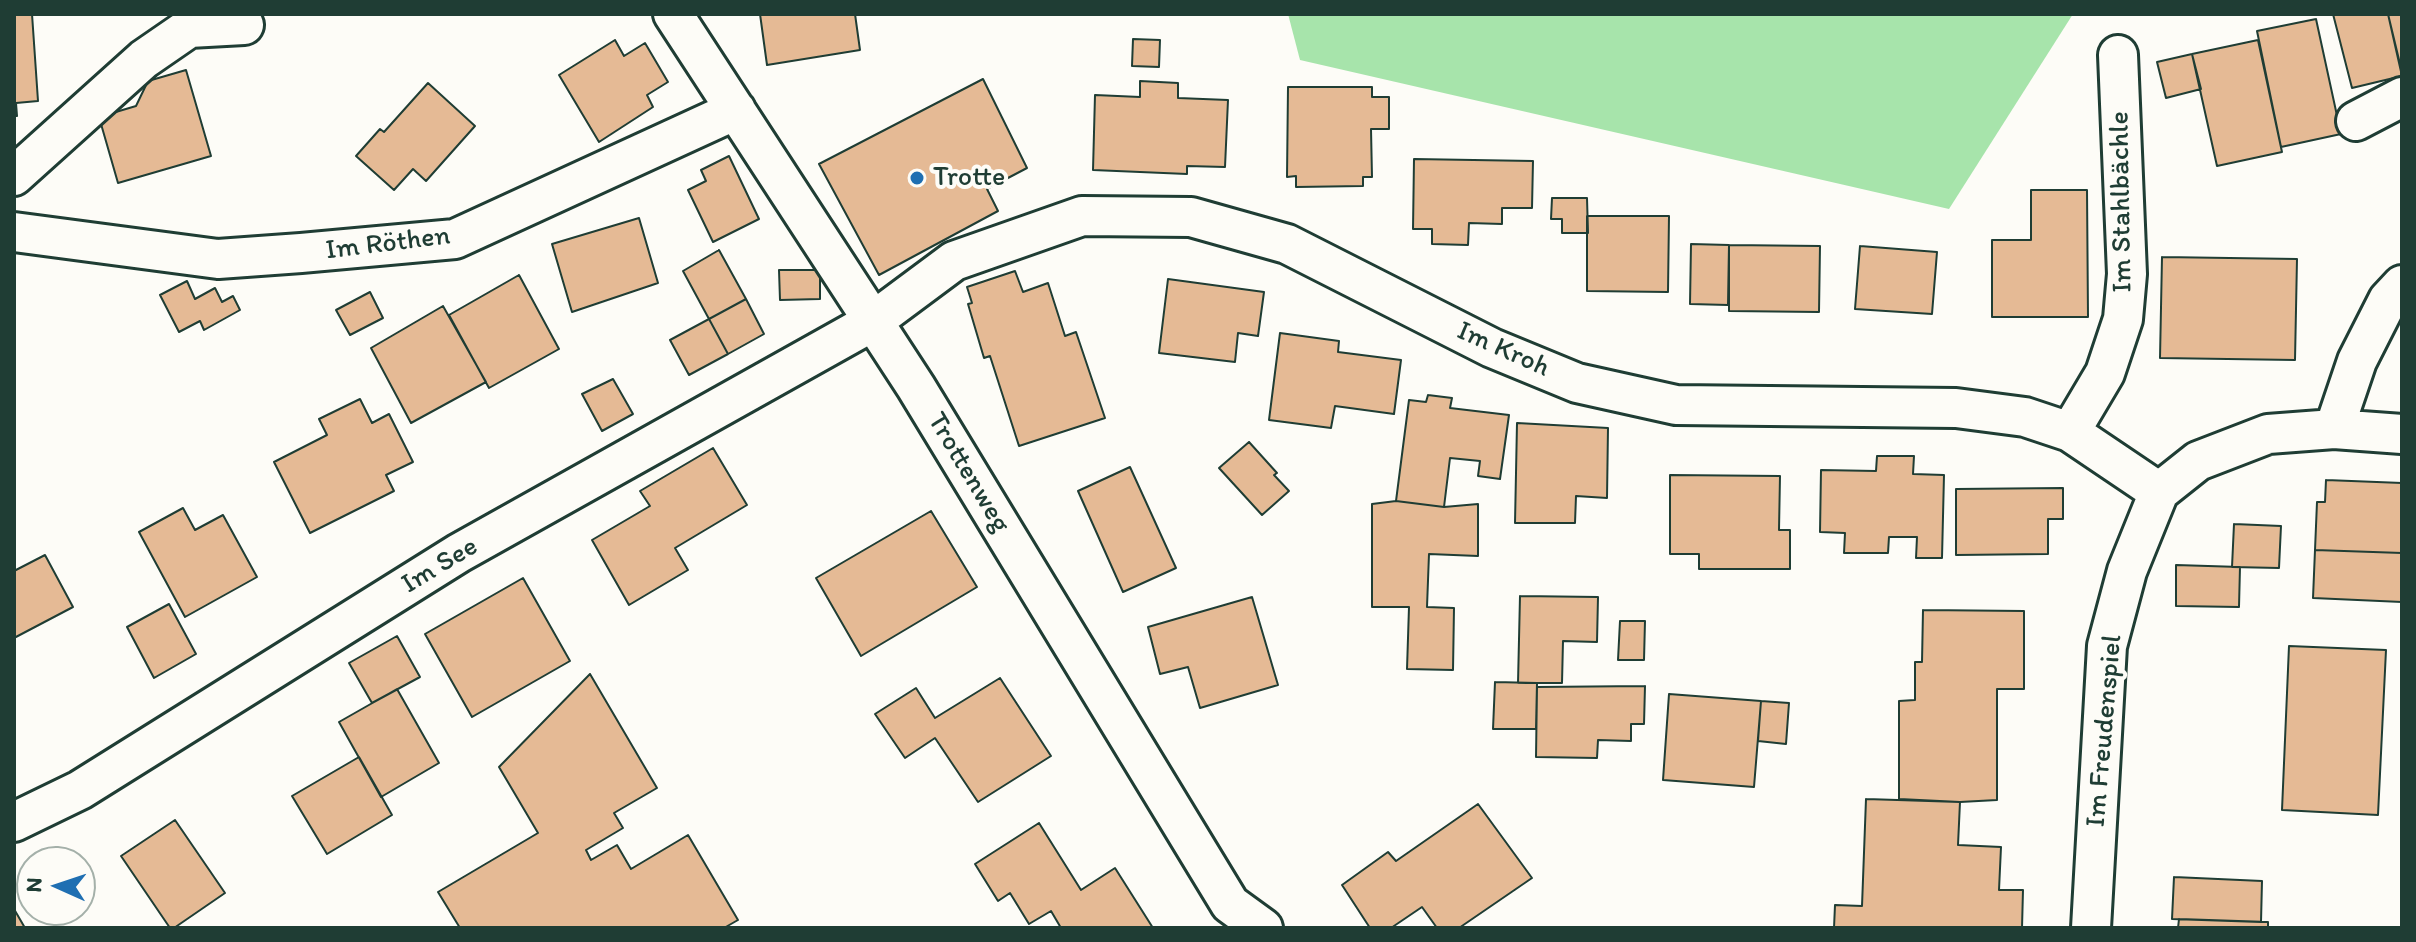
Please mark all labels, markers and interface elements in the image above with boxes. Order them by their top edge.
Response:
street label: Im Stahlbächle [2104,111,2140,293]
place label: Trotte [933,161,1005,195]
marker: Trotte [908,169,926,187]
street label: Im Röthen [324,220,452,268]
street label: Im Kroh [1452,315,1554,385]
street label: Trottenweg [919,407,1017,539]
street label: Im See [396,530,484,602]
street label: Im Freudenspiel [2080,633,2130,829]
north arrow [16,846,96,926]
text: N [20,877,47,893]

